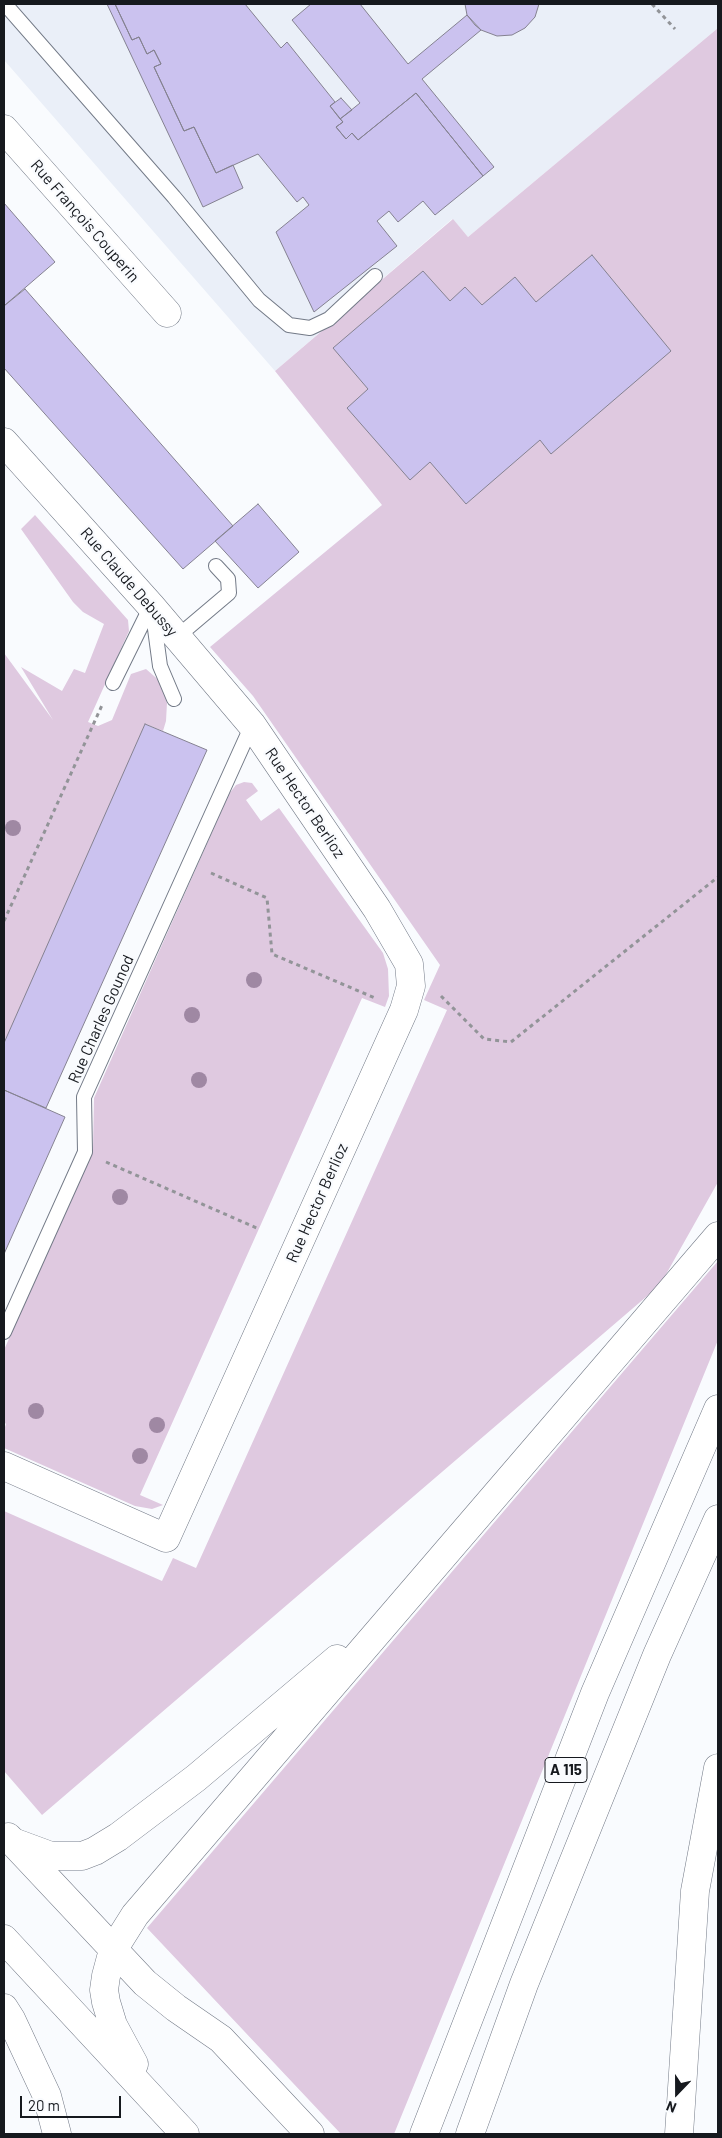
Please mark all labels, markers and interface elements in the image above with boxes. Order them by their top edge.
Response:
street label: Rue François Couperin [27,156,143,286]
street label: Rue Claude Debussy [76,523,182,641]
street label: Rue Hector Berlioz [261,744,349,862]
street label: Rue Charles Gounod [64,952,138,1086]
street label: Rue Hector Berlioz [282,1140,352,1266]
road number: A 115 [545,1758,587,1782]
north arrow [652,2068,702,2118]
scale bar [22,2086,124,2118]
text: 20 m [28,2096,60,2114]
text: N [664,2098,679,2117]

